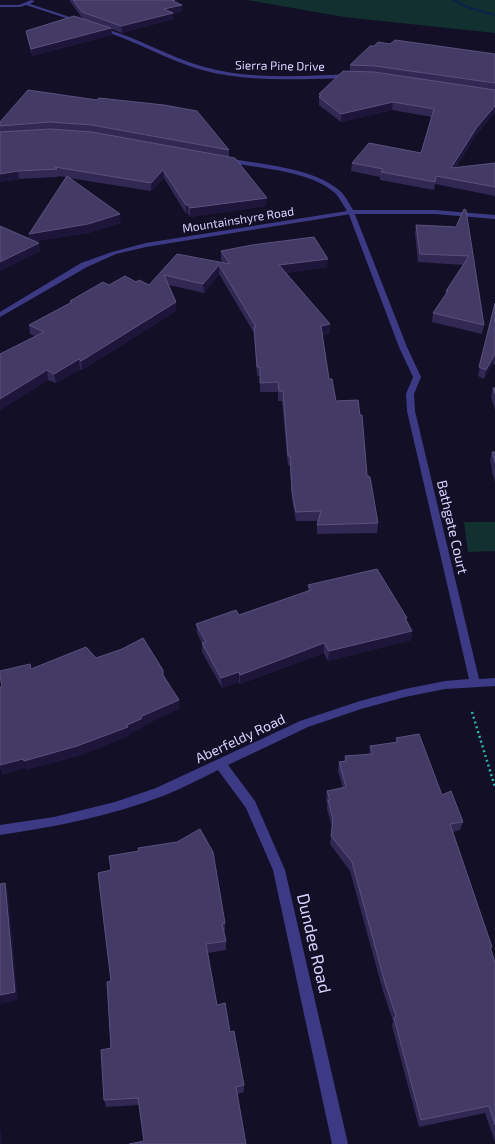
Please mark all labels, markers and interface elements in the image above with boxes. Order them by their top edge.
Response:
street label: Sierra Pine Drive [235,57,325,73]
street label: Mountainshyre Road [181,203,295,235]
street label: Bathgate Court [434,478,472,576]
street label: Aberfeldy Road [192,710,288,766]
street label: Dundee Road [294,891,336,995]

